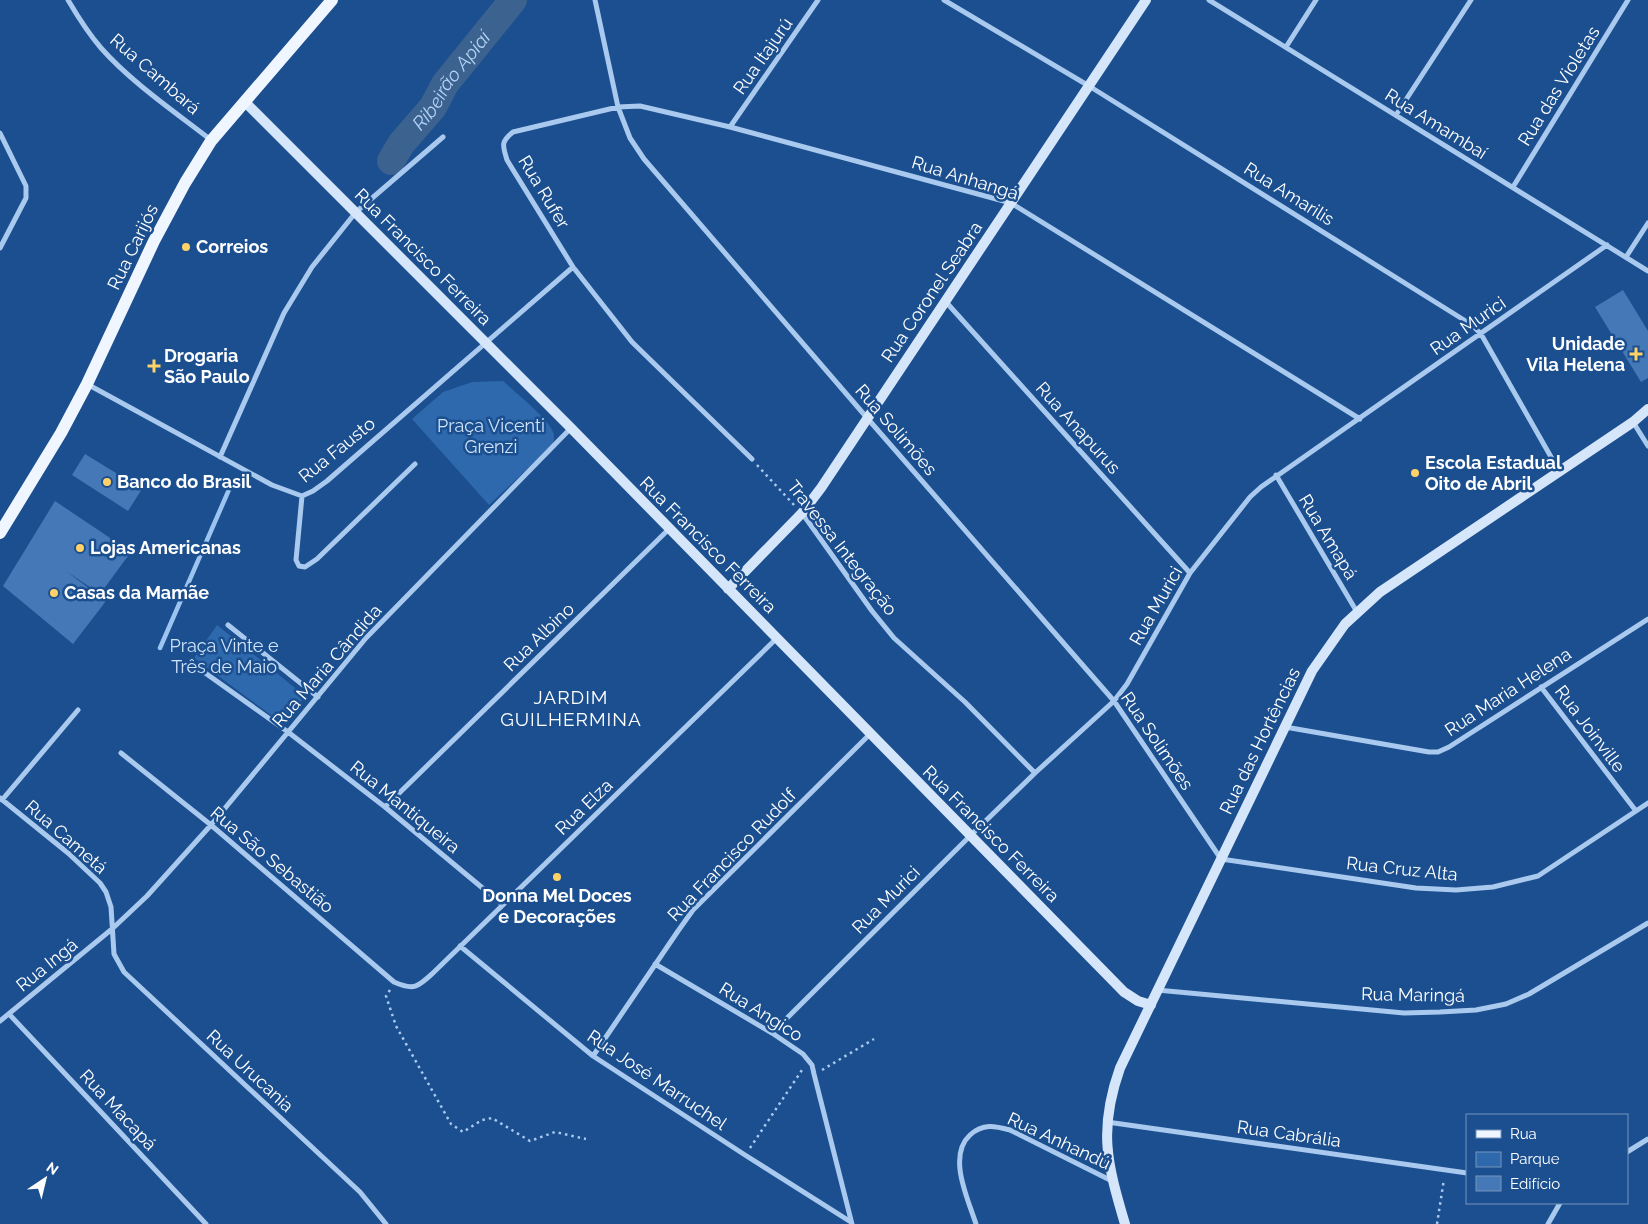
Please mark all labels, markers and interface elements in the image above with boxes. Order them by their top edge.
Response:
street label: Rua Itajurú [729,13,797,98]
street label: Rua das Violetas [1513,22,1604,149]
water label: Ribeirão Apiaí [407,25,496,134]
street label: Rua Cambará [106,29,205,118]
street label: Rua Amambaí [1381,84,1491,163]
street label: Rua Rufer [514,151,575,233]
street label: Rua Anhangá [909,151,1021,204]
street label: Rua Amarilis [1240,158,1339,230]
street label: Rua Francisco Ferreira [351,184,496,329]
street label: Rua Carijós [103,200,162,293]
street label: Rua Coronel Seabra [877,217,986,366]
place label: Correios [196,236,268,257]
marker: Correios [180,241,192,253]
street label: Rua Murici [1426,292,1509,359]
place label: Unidade Vila Helena [1526,333,1625,375]
place label: Drogaria São Paulo [164,345,250,387]
marker: Unidade Vila Helena [1629,347,1643,361]
marker: Drogaria São Paulo [148,360,160,372]
street label: Rua Anapurus [1032,377,1125,478]
street label: Rua Solimões [851,380,942,480]
street label: Rua Fausto [294,412,379,487]
park label: Praça Vicenti Grenzi [437,415,545,457]
place label: Escola Estadual Oito de Abril [1425,452,1562,494]
marker: Escola Estadual Oito de Abril [1409,467,1421,479]
place label: Banco do Brasil [117,471,252,492]
street label: Rua Francisco Ferreira [636,472,781,617]
marker: Banco do Brasil [101,476,113,488]
street label: Travessa Integração [783,476,902,620]
street label: Rua Amapá [1295,490,1362,583]
place label: Lojas Americanas [90,537,241,558]
marker: Lojas Americanas [74,542,86,554]
street label: Rua Murici [1125,563,1186,649]
place label: Casas da Mamãe [64,582,209,603]
marker: Casas da Mamãe [48,587,60,599]
street label: Rua Albino [499,598,578,675]
street label: Rua Maria Cândida [268,600,386,731]
park label: Praça Vinte e Três de Maio [169,635,279,677]
street label: Rua Maria Helena [1441,643,1575,740]
street label: Rua das Hortências [1215,664,1304,817]
street label: Rua Joinville [1551,681,1630,777]
district label: JARDIM GUILHERMINA [500,686,642,730]
street label: Rua Solimões [1117,688,1198,794]
street label: Rua Mantiqueira [346,756,464,857]
street label: Rua Francisco Ferreira [919,761,1064,906]
street label: Rua Elza [551,774,617,839]
street label: Rua Francisco Rudolf [663,783,801,925]
street label: Rua Cametá [21,795,112,878]
street label: Rua São Sebastião [206,802,338,917]
street label: Rua Cruz Alta [1345,852,1459,885]
street label: Rua Murici [847,861,924,938]
marker: Donna Mel Doces e Decorações [551,871,563,883]
place label: Donna Mel Doces e Decorações [482,885,632,927]
street label: Rua Ingá [12,934,82,996]
street label: Rua Angico [716,978,807,1046]
street label: Rua Maringá [1361,983,1465,1006]
street label: Rua Urucania [203,1025,298,1116]
street label: Rua José Marruchel [583,1025,731,1134]
street label: Rua Macapá [76,1065,161,1154]
street label: Rua Anhandú [1004,1107,1114,1174]
legend [1466,1114,1628,1204]
street label: Rua Cabrália [1236,1116,1342,1151]
text: Rua [1510,1125,1537,1143]
text: Parque [1510,1150,1560,1168]
north arrow [20,1154,70,1204]
text: N [43,1159,61,1178]
text: Edifício [1510,1175,1560,1193]

